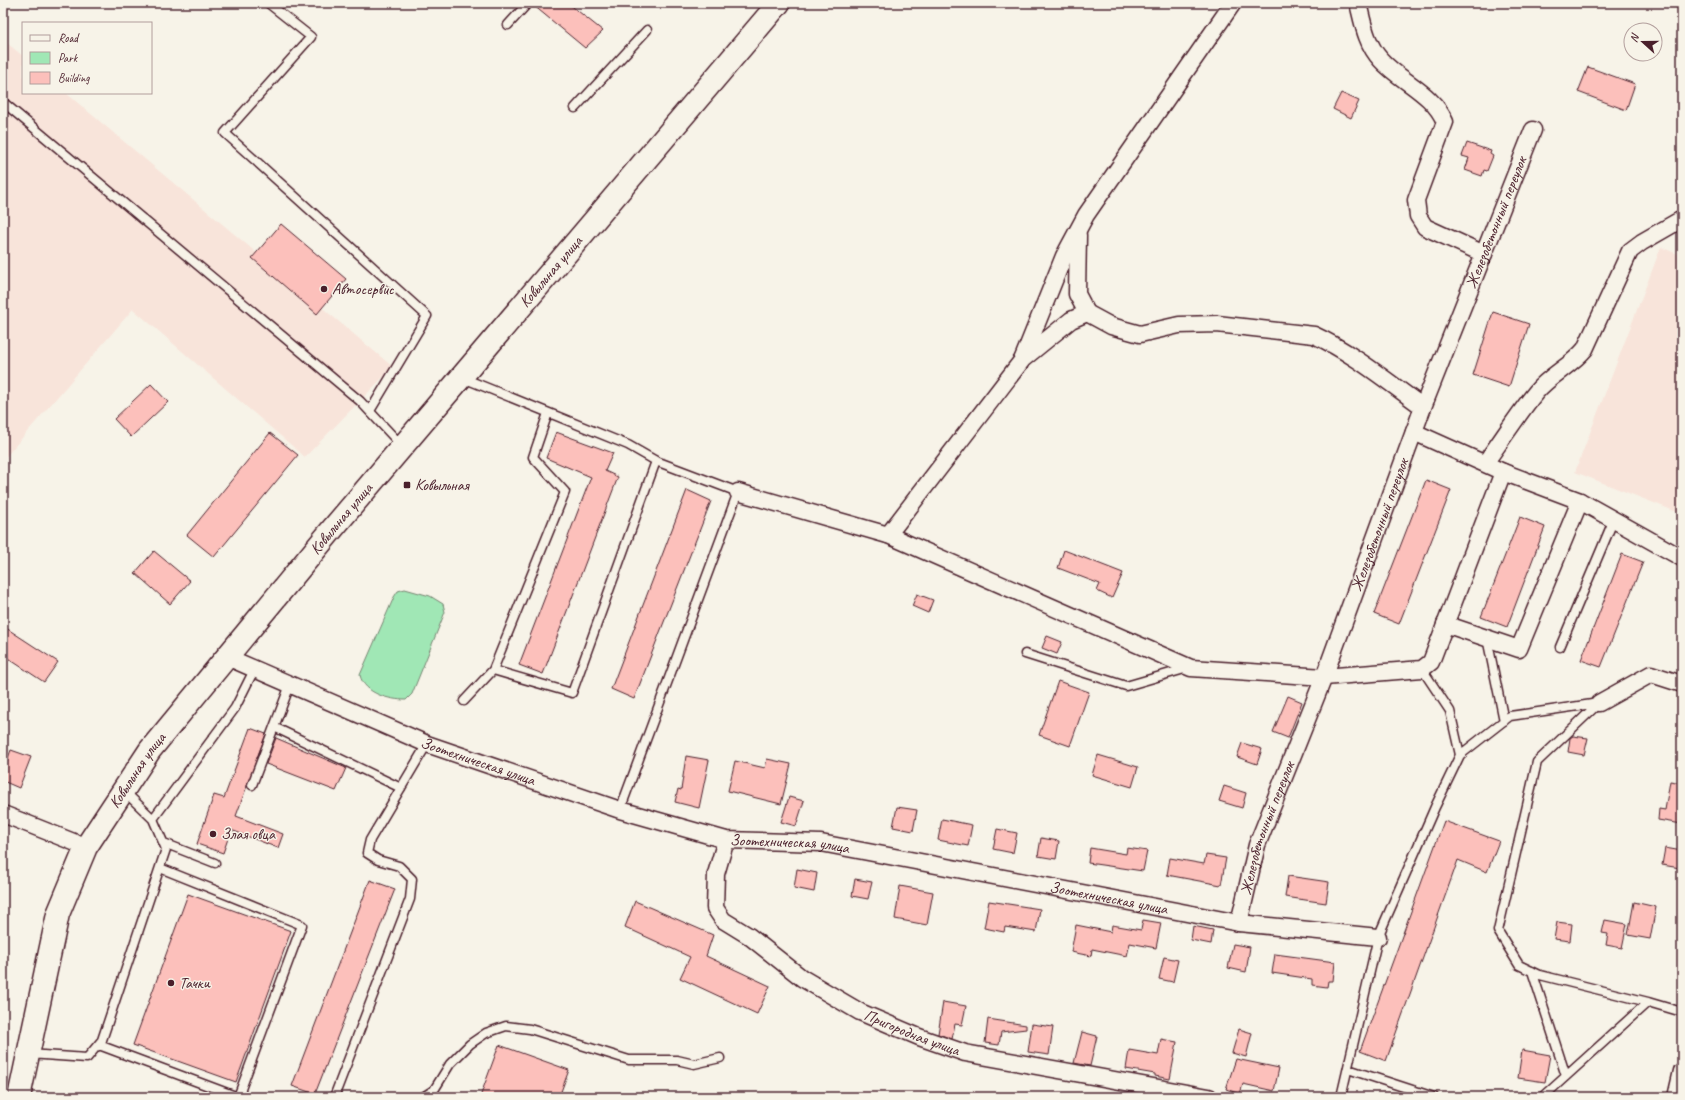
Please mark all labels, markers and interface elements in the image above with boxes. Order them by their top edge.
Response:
legend [22,22,152,94]
north arrow [1623,22,1663,62]
text: Road [58,30,80,46]
text: N [1626,31,1642,44]
text: Park [58,50,79,66]
text: Building [58,70,90,86]
street label: Железобетонный переулок [1461,152,1532,291]
street label: Ковыльная улица [515,231,588,311]
place label: Автосервис [332,279,395,299]
marker: Автосервис [319,284,329,294]
street label: Железобетонный переулок [1346,454,1414,594]
place label: Ковыльная [415,475,470,495]
street label: Ковыльная улица [305,478,378,559]
marker: Ковыльная [402,480,412,490]
street label: Ковыльная улица [104,727,171,812]
street label: Зоотехническая улица [418,732,539,791]
street label: Железобетонный переулок [1236,757,1300,897]
place label: Злая овца [221,824,276,844]
marker: Злая овца [208,829,218,839]
street label: Зоотехническая улица [730,830,852,858]
street label: Зоотехническая улица [1048,877,1170,919]
place label: Тачки [179,973,211,993]
marker: Тачки [166,978,176,988]
street label: Пригородная улица [861,1005,964,1061]

